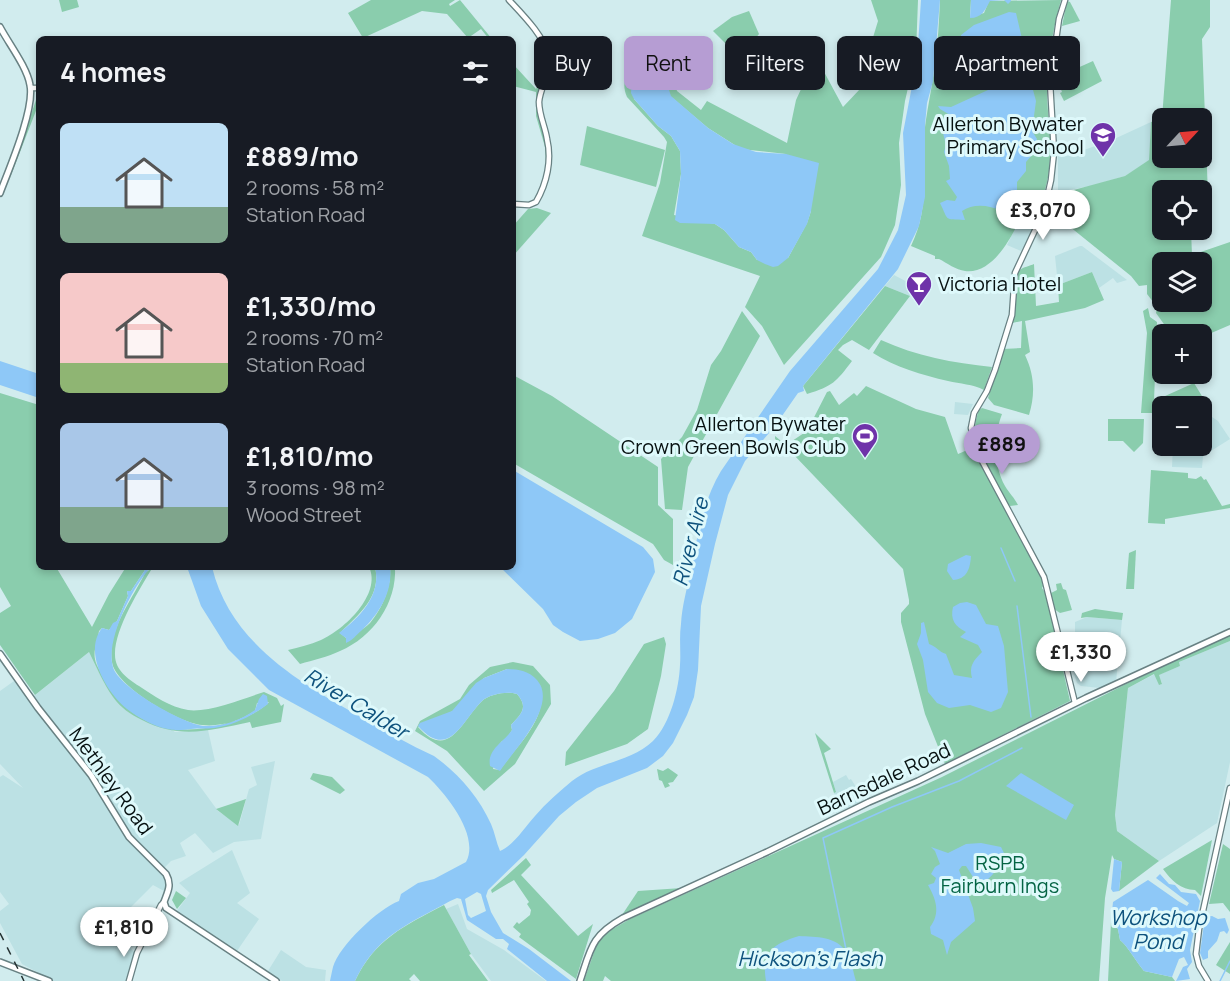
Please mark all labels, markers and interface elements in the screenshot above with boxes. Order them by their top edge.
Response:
chip: Buy [534,36,612,90]
chip: Rent [624,36,713,90]
chip: Filters [725,36,825,90]
chip: New [837,36,922,90]
chip: Apartment [934,36,1080,90]
text: 4 homes [60,54,166,90]
icon: filters [459,56,492,89]
north arrow [1152,108,1212,168]
map controls [1152,108,1212,456]
place label: Allerton Bywater Primary School [933,110,1084,160]
school or university icon: Allerton Bywater Primary School [1088,120,1118,158]
text: £889/mo [246,138,359,174]
icon: home [108,147,180,219]
text: 2 rooms · 58 m² [246,174,384,201]
button: locate [1152,180,1212,240]
pin: £3,070 [994,190,1092,241]
text: £3,070 [1010,196,1076,223]
text: Station Road [246,201,365,228]
button: layers [1152,252,1212,312]
bar icon: Victoria Hotel [904,269,934,307]
place label: Victoria Hotel [938,270,1061,297]
text: £1,330/mo [246,288,376,324]
icon: home [108,297,180,369]
text: 2 rooms · 70 m² [246,324,383,351]
button: + [1152,324,1212,384]
text: Station Road [246,351,365,378]
button: − [1152,396,1212,456]
place label: Allerton Bywater Crown Green Bowls Club [621,410,846,460]
sports icon: Allerton Bywater Crown Green Bowls Club [850,421,880,459]
pin: £889 [966,424,1038,475]
text: £889 [978,430,1026,457]
text: £1,810/mo [246,438,373,474]
icon: home [108,447,180,519]
text: 3 rooms · 98 m² [246,474,385,501]
water label: River Aire [666,493,715,589]
text: Wood Street [246,501,362,528]
pin: £1,330 [1032,632,1130,683]
text: £1,330 [1050,638,1112,665]
water label: River Calder [299,661,416,746]
street label: Methley Road [63,722,160,840]
street label: Barnsdale Road [813,736,955,821]
park label: RSPB Fairburn Ings [941,849,1059,899]
water label: Workshop Pond [1110,903,1208,955]
pin: £1,810 [75,907,173,958]
text: £1,810 [94,913,154,940]
water label: Hickson's Flash [737,944,884,972]

